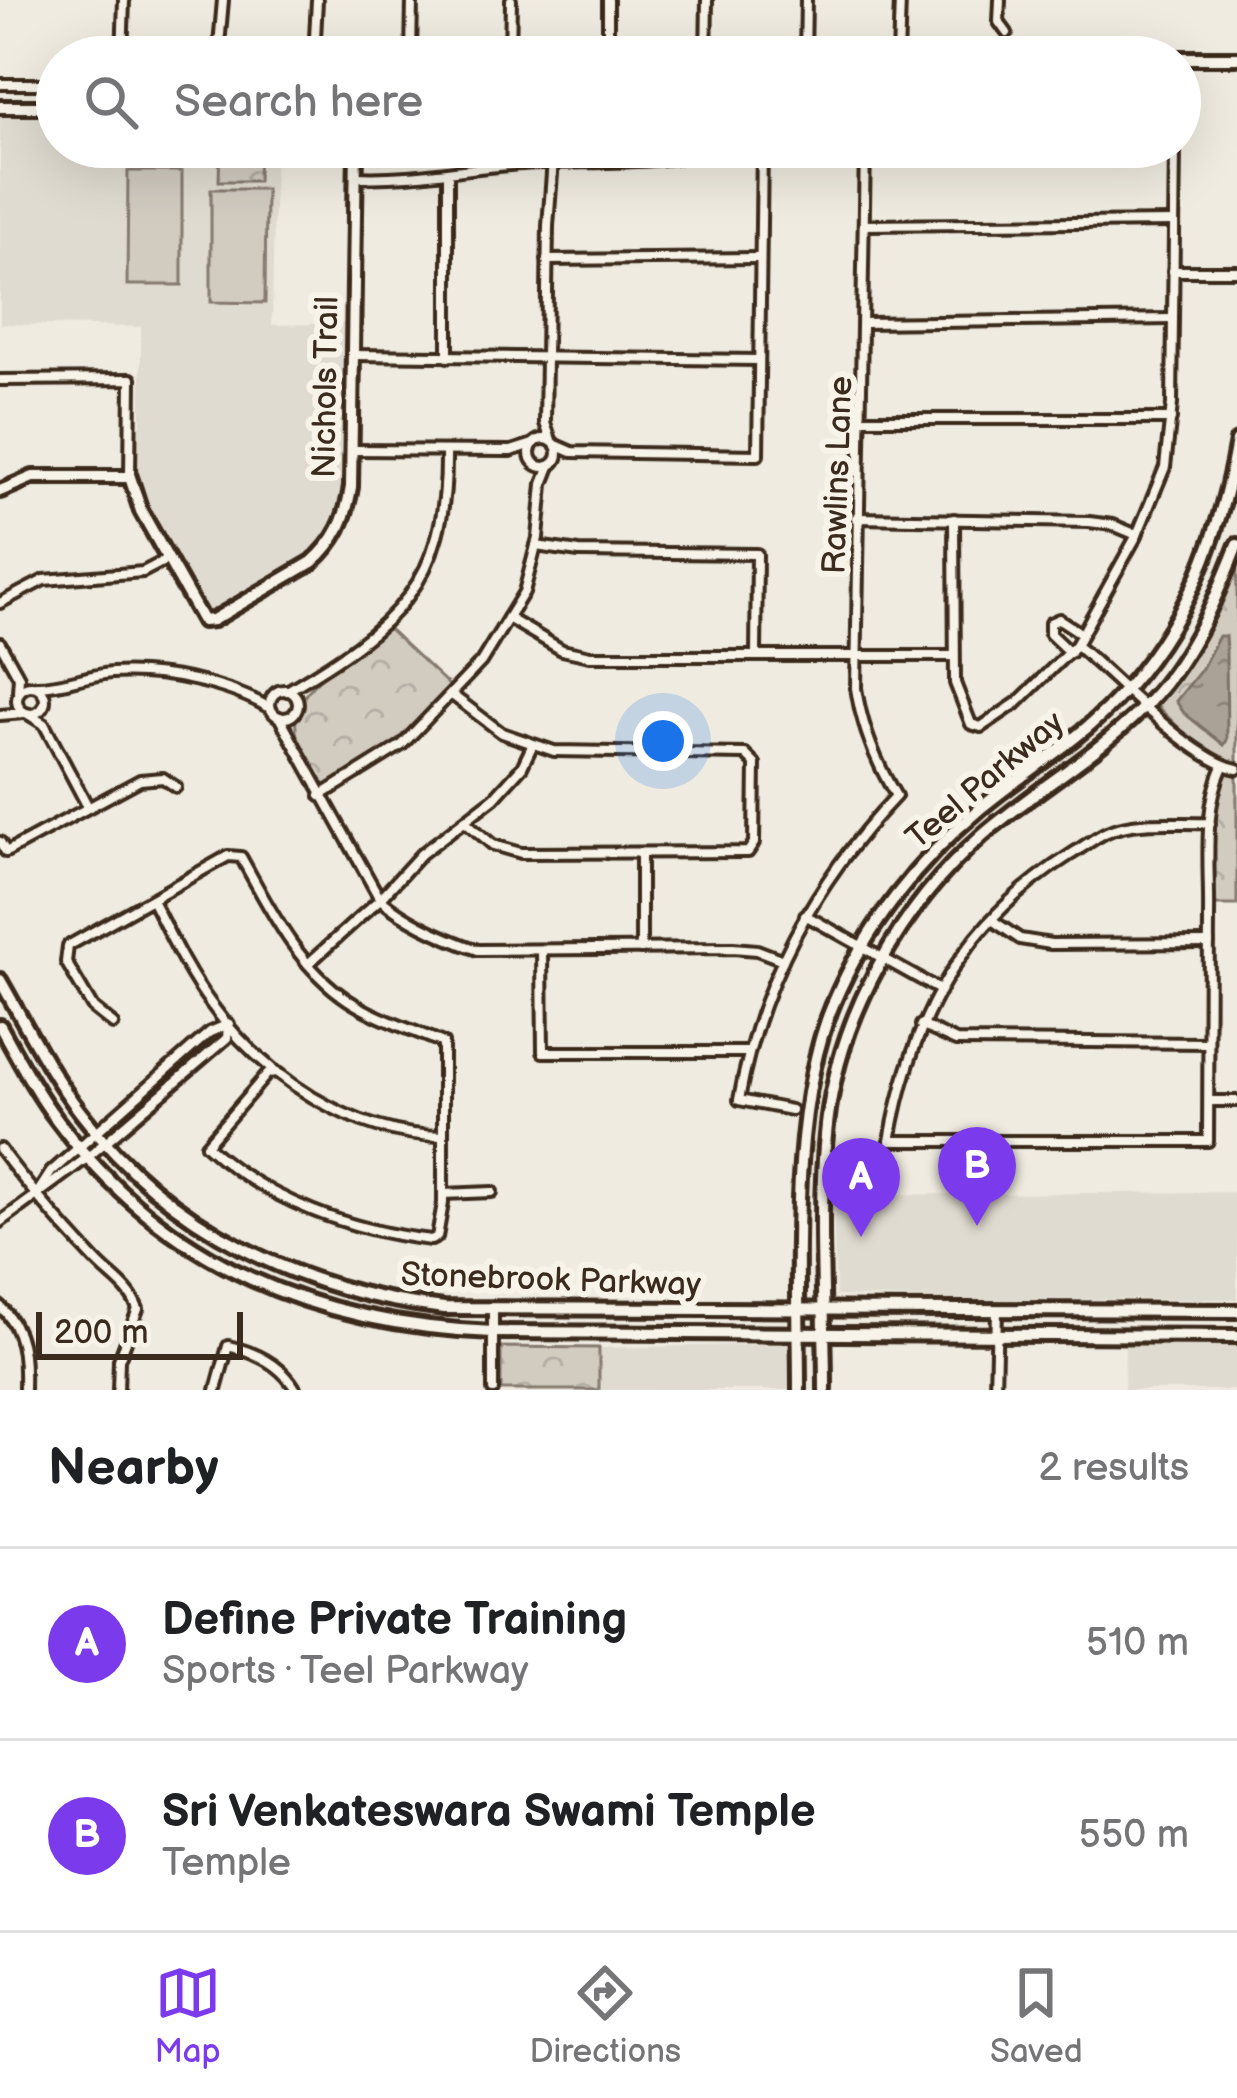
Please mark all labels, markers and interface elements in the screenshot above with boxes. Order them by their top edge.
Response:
search box [36,36,1201,168]
icon: search [78,69,144,135]
text: Search here [174,75,423,130]
street label: Nichols Trail [304,296,348,478]
street label: Rawlins Lane [815,375,861,575]
street label: Teel Parkway [898,703,1072,858]
your location [633,711,693,771]
pin: B [938,1127,1016,1226]
pin: A [822,1138,900,1237]
street label: Stonebrook Parkway [400,1255,702,1305]
scale bar [36,1306,243,1359]
text: 200 m [54,1313,148,1353]
text: Nearby [48,1438,219,1499]
text: 2 results [1038,1445,1189,1492]
text: Define Private Training [162,1593,627,1648]
text: A [75,1620,99,1667]
text: 510 m [1086,1620,1189,1667]
text: Sports · Teel Parkway [162,1648,529,1695]
text: Sri Venkateswara Swami Temple [162,1785,816,1840]
text: B [73,1812,101,1859]
text: 550 m [1079,1812,1189,1859]
text: Temple [162,1840,291,1887]
tab: Map [154,1960,221,2072]
tab: Directions [529,1960,681,2072]
tab: Saved [990,1960,1083,2072]

